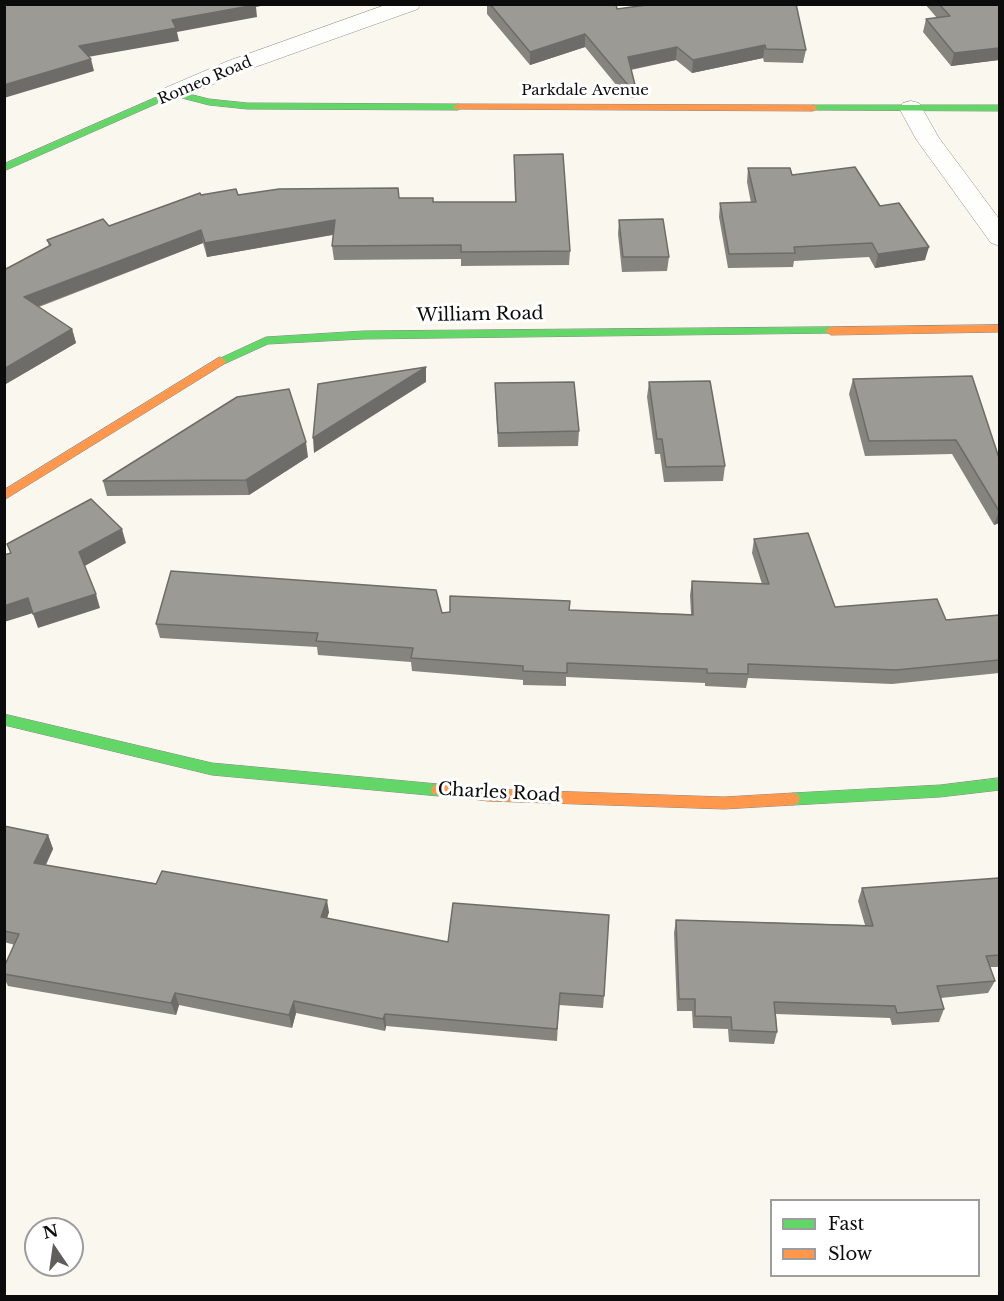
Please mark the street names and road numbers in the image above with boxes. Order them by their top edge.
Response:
street label: Romeo Road [155,53,255,109]
street label: Parkdale Avenue [521,82,649,100]
street label: William Road [416,303,544,327]
street label: Charles Road [437,779,561,807]

